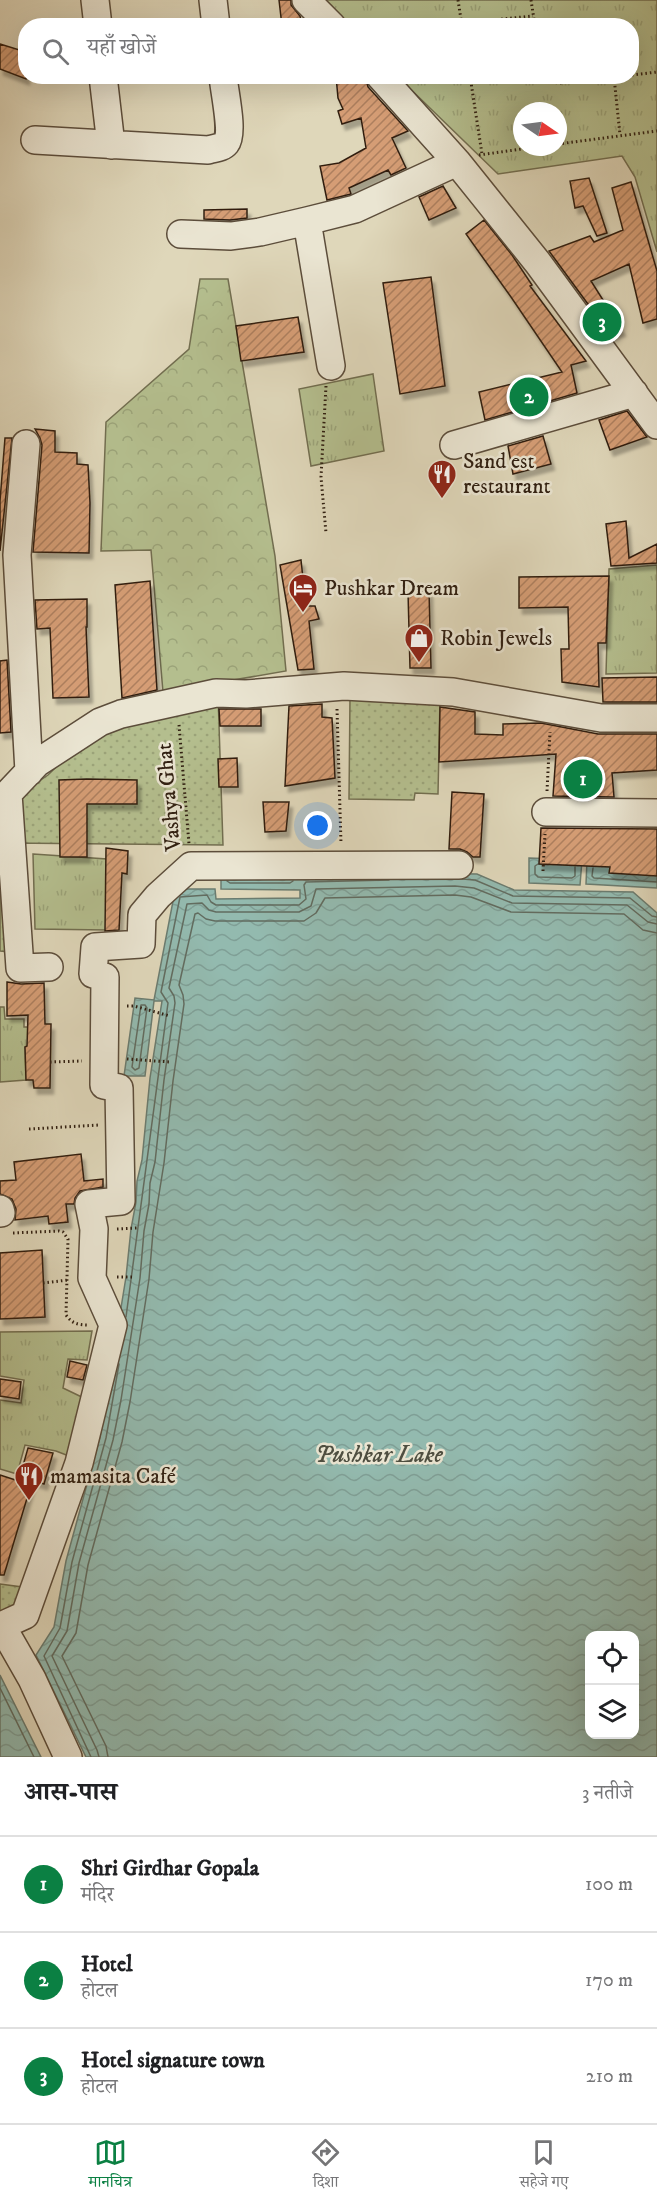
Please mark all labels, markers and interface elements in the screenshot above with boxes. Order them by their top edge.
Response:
search box [18,18,639,84]
text: यहाँ खोजें [87,34,156,61]
icon: search [39,35,72,68]
north arrow [513,102,567,156]
pin: 3 [582,300,622,344]
pin: 2 [510,374,548,420]
place label: Sand est restaurant [463,448,551,500]
restaurant icon: Sand est restaurant [426,458,458,500]
hotel icon: Pushkar Dream [287,572,319,614]
place label: Pushkar Dream [324,575,459,602]
shop icon: Robin Jewels [403,622,435,664]
place label: Robin Jewels [440,625,552,652]
street label: Vashya Ghat [151,742,187,853]
pin: 1 [564,756,602,802]
your location [303,811,332,840]
water label: Pushkar Lake [315,1440,444,1470]
restaurant icon: mamasita Café [13,1460,45,1502]
place label: mamasita Café [50,1463,176,1490]
map controls [585,1631,639,1739]
button: locate [585,1631,639,1685]
button: layers [585,1685,639,1739]
text: आस-पास [24,1776,117,1809]
text: 3 नतीजे [582,1781,633,1806]
text: Shri Girdhar Gopala [81,1855,259,1882]
text: 1 [40,1872,47,1897]
text: 100 m [585,1872,633,1897]
text: मंदिर [81,1883,114,1908]
text: Hotel [81,1951,133,1978]
text: 2 [39,1968,48,1993]
text: 170 m [585,1968,633,1993]
text: होटल [81,1979,118,2004]
text: Hotel signature town [81,2047,265,2074]
text: 3 [40,2064,47,2089]
text: 210 m [586,2064,633,2089]
text: होटल [81,2075,118,2100]
tab: मानचित्र [89,2136,132,2197]
tab: दिशा [309,2136,342,2197]
tab: सहेजे गए [519,2136,568,2197]

